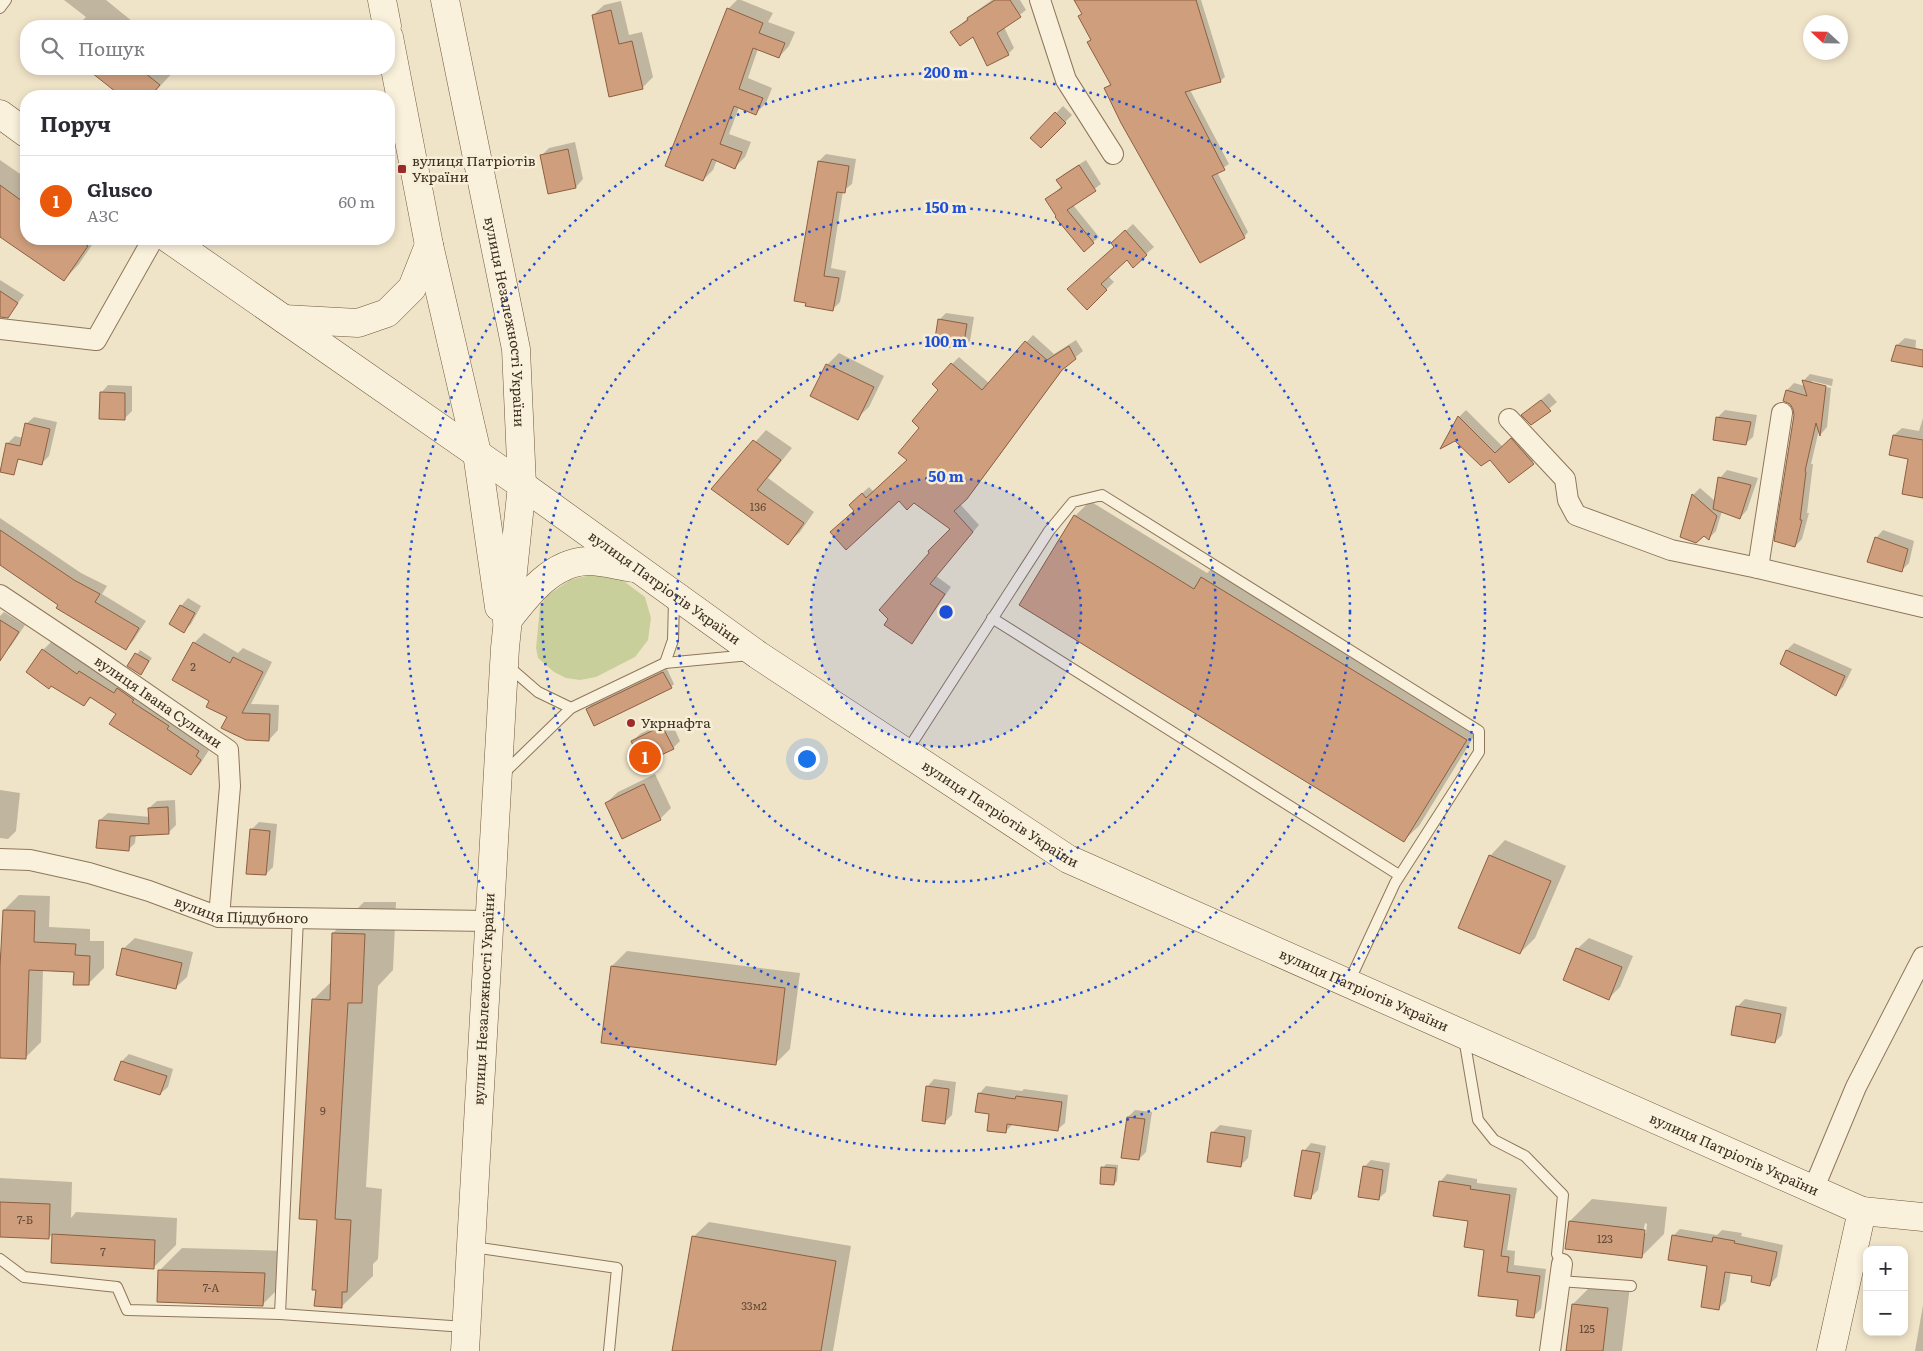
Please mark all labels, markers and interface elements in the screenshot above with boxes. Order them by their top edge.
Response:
north arrow [1803,15,1848,60]
search box [20,20,395,75]
icon: search [38,34,66,62]
text: Пошук [78,34,145,62]
text: 200 m [924,60,968,83]
text: Поруч [40,107,111,138]
place label: вулиця Патріотів України [412,150,536,186]
marker: вулиця Патріотів України [396,163,408,175]
text: Glusco [87,175,153,203]
text: 1 [53,189,59,213]
text: 60 m [338,189,375,213]
text: 150 m [925,195,967,218]
text: АЗС [87,203,119,227]
street label: вулиця Незалежності України [480,215,530,428]
text: 100 m [925,329,967,352]
text: 50 m [928,464,964,487]
house number: 136 [750,498,766,514]
street label: вулиця Патріотів України [585,525,745,649]
centre of rings [937,603,955,621]
street label: вулиця Івана Сулими [91,650,227,752]
house number: 2 [190,658,196,674]
place label: Укрнафта [641,712,711,732]
marker: Укрнафта [625,717,637,729]
pin: 1 [629,738,661,776]
your location [794,746,820,772]
street label: вулиця Патріотів України [919,755,1082,871]
street label: вулиця Піддубного [172,890,309,927]
street label: вулиця Незалежності України [467,892,499,1106]
street label: вулиця Патріотів України [1276,943,1452,1036]
house number: 9 [320,1102,326,1118]
street label: вулиця Патріотів України [1647,1107,1823,1200]
house number: 7-Б [17,1211,33,1227]
house number: 123 [1597,1230,1613,1246]
house number: 7 [100,1243,106,1259]
map controls [1863,1246,1908,1336]
button: + [1863,1246,1908,1291]
house number: 7-А [203,1279,219,1295]
button: − [1863,1291,1908,1336]
house number: 33м2 [741,1297,767,1313]
house number: 125 [1579,1320,1595,1336]

